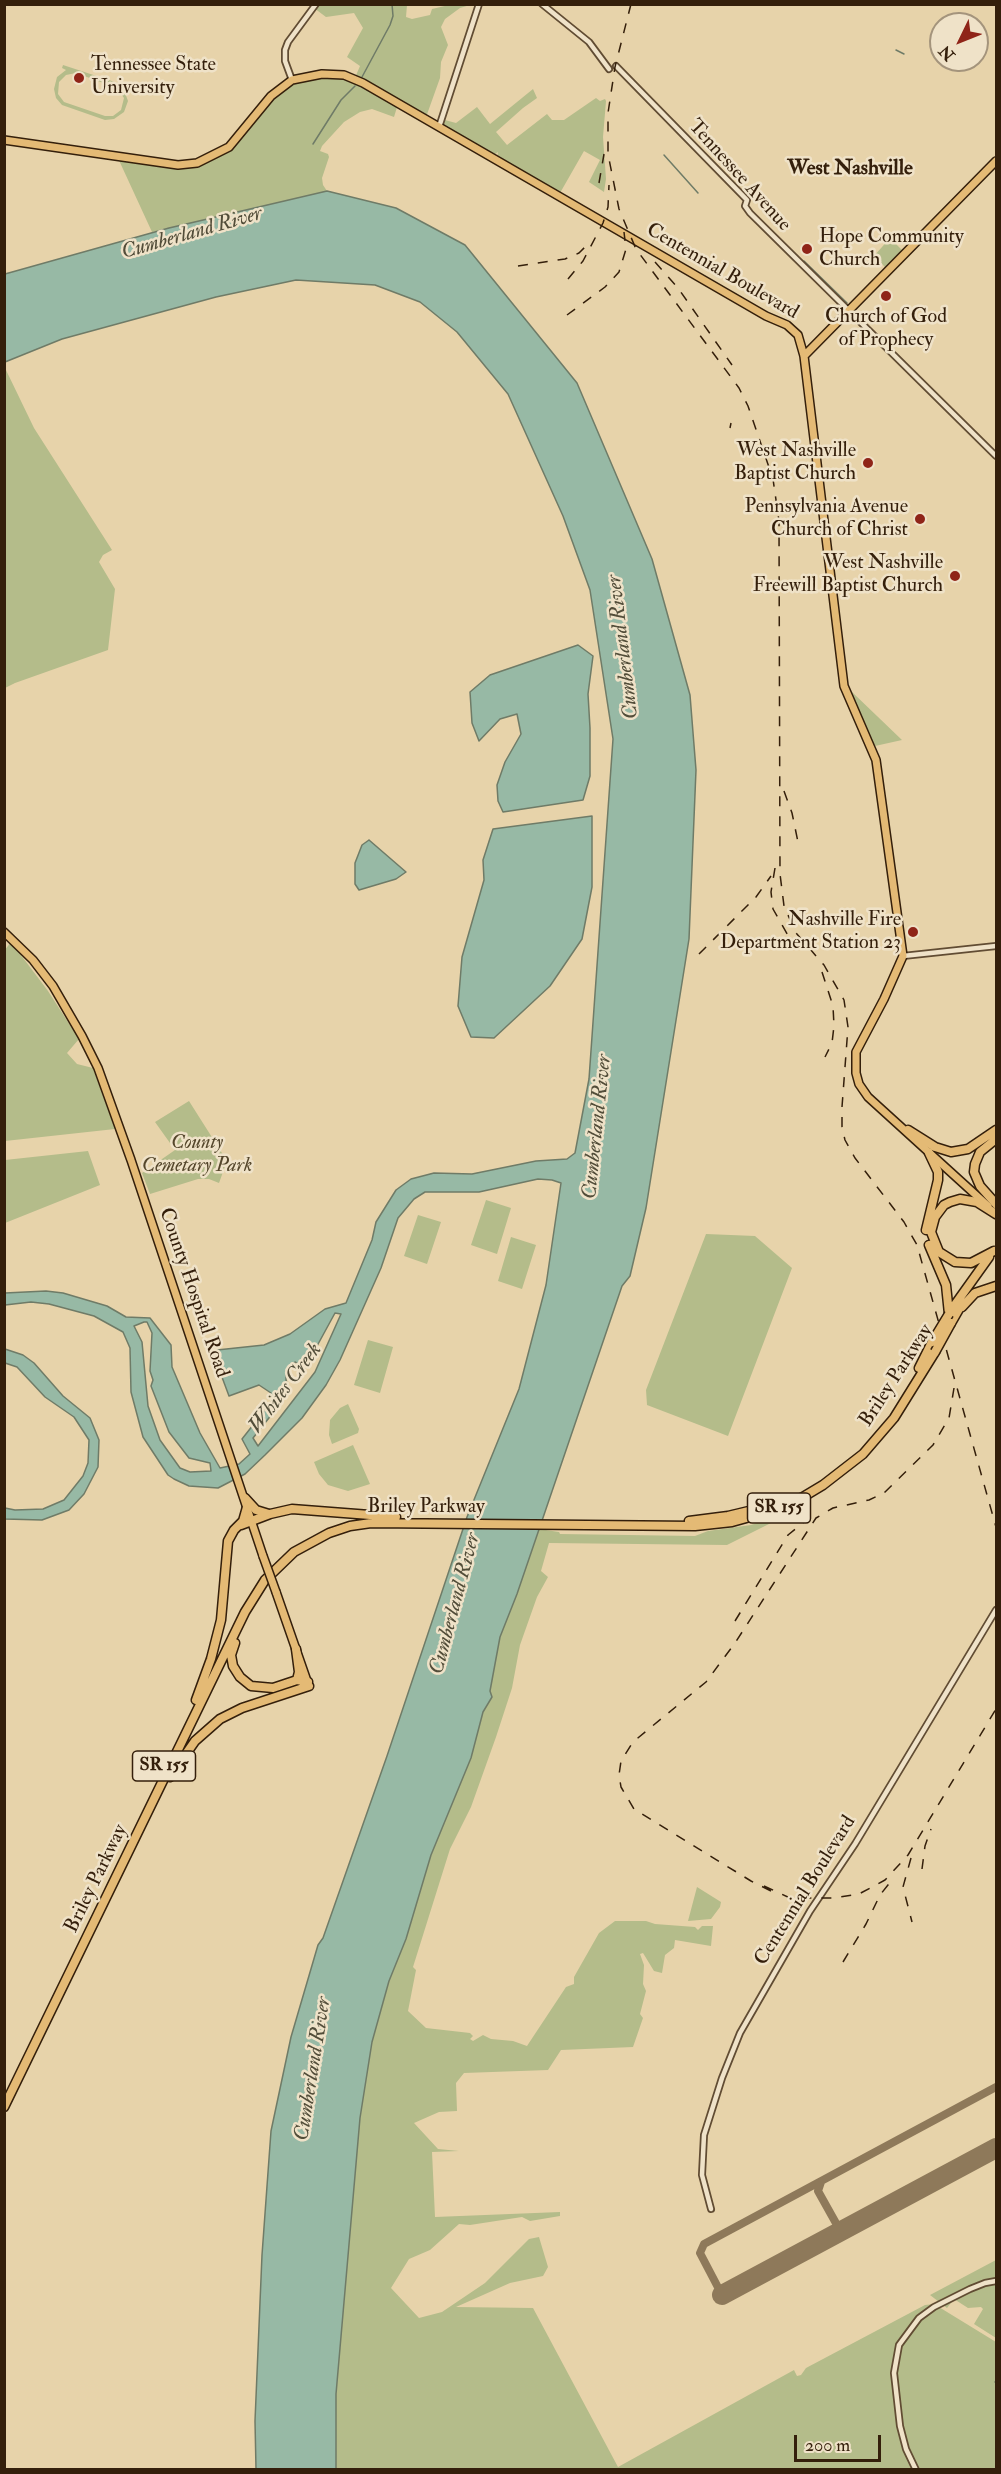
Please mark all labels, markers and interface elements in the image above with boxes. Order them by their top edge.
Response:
north arrow [929,12,989,72]
text: N [935,41,960,65]
place label: Tennessee State University [91,54,216,101]
marker: Tennessee State University [72,71,86,85]
street label: Tennessee Avenue [683,115,795,237]
district label: West Nashville [787,156,913,182]
water label: Cumberland River [119,202,265,266]
street label: Centennial Boulevard [642,219,802,325]
place label: Hope Community Church [819,226,964,273]
marker: Hope Community Church [800,242,814,256]
marker: Church of God of Prophecy [879,289,893,303]
place label: Church of God of Prophecy [825,306,947,353]
place label: West Nashville Baptist Church [734,440,856,487]
marker: West Nashville Baptist Church [861,456,875,470]
place label: Pennsylvania Avenue Church of Christ [745,496,908,543]
marker: Pennsylvania Avenue Church of Christ [913,512,927,526]
place label: West Nashville Freewill Baptist Church [753,552,943,599]
marker: West Nashville Freewill Baptist Church [948,569,962,583]
water label: Cumberland River [603,573,645,721]
place label: Nashville Fire Department Station 23 [720,909,901,956]
marker: Nashville Fire Department Station 23 [906,925,920,939]
water label: Cumberland River [578,1053,618,1201]
park label: County Cemetary Park [142,1132,252,1179]
street label: County Hospital Road [153,1205,233,1381]
street label: Briley Parkway [855,1320,939,1432]
water label: Whites Creek [244,1339,328,1439]
road number: SR 155 [748,1493,810,1523]
street label: Briley Parkway [367,1496,485,1520]
water label: Cumberland River [425,1531,487,1677]
road number: SR 155 [132,1751,195,1781]
street label: Centennial Boulevard [750,1812,862,1970]
street label: Briley Parkway [60,1821,134,1937]
water label: Cumberland River [290,1995,338,2143]
scale bar [797,2423,884,2461]
text: 200 m [805,2434,850,2457]

